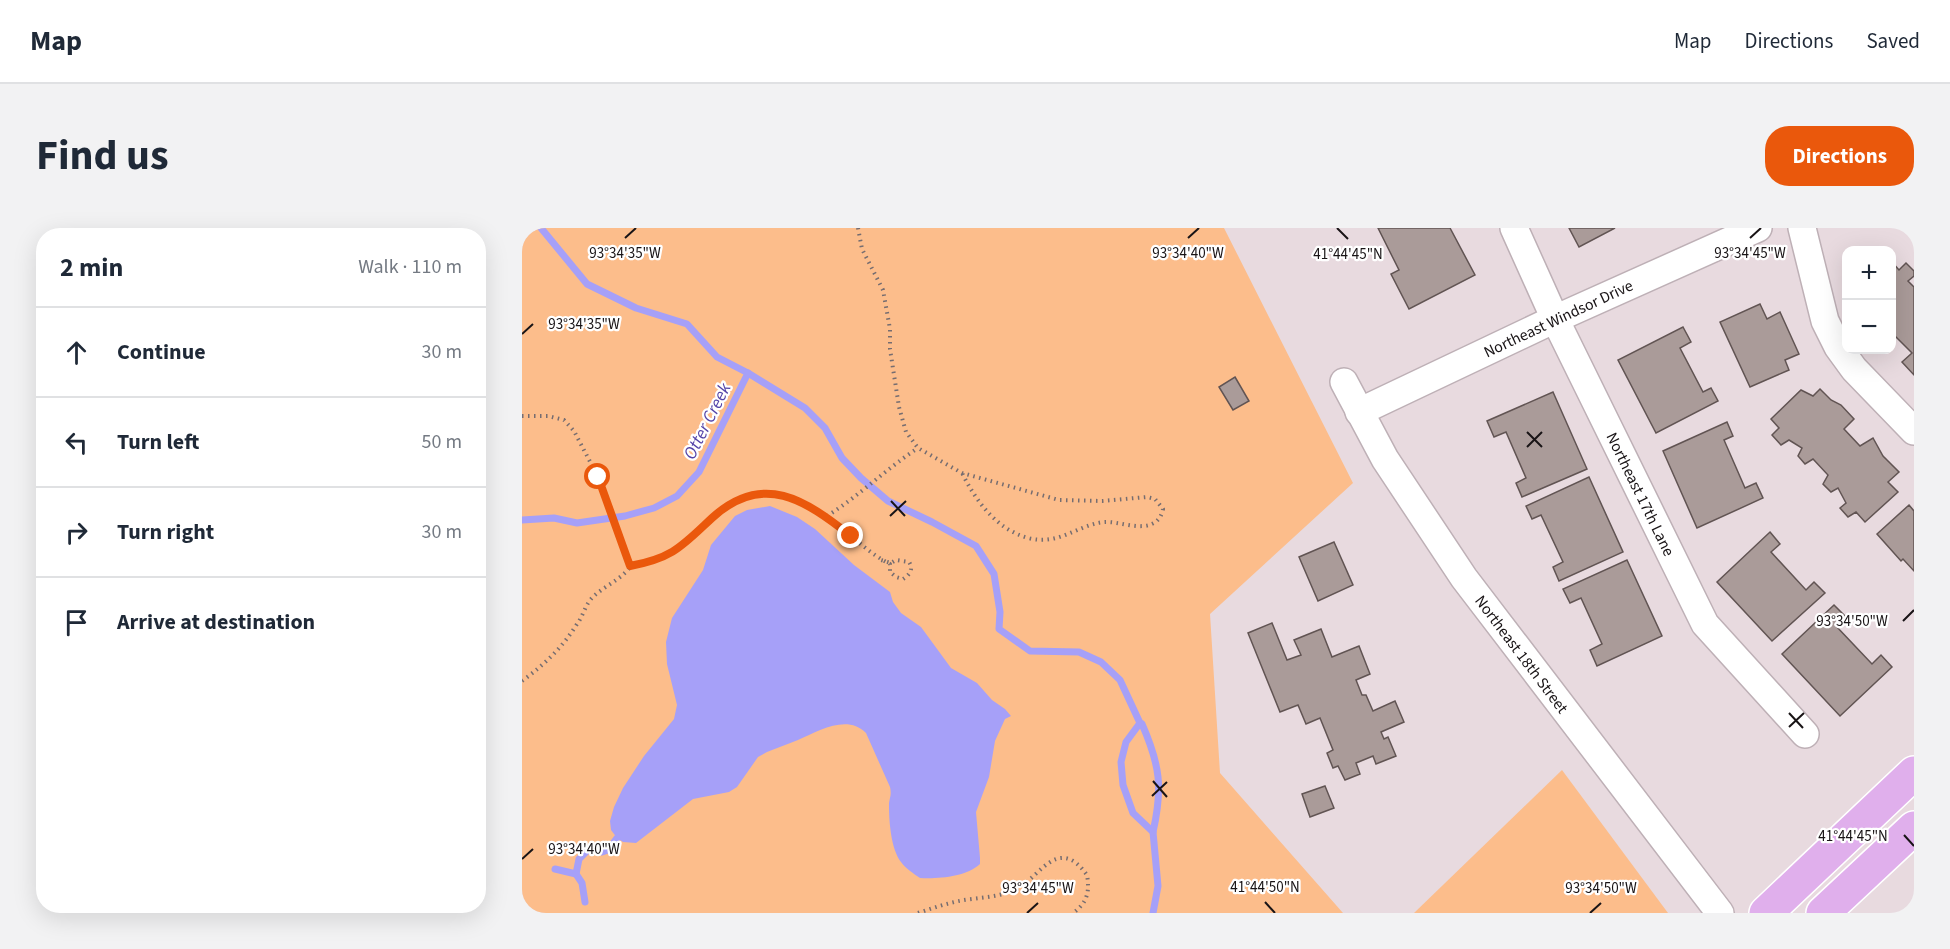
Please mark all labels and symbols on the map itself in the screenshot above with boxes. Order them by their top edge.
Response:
text: 93°34'35"W [589,243,661,264]
text: 93°34'40"W [1152,243,1224,264]
text: 93°34'45"W [1714,243,1786,264]
text: 41°44'45"N [1313,244,1383,265]
street label: Northeast Windsor Drive [1480,275,1637,363]
text: 93°34'35"W [548,314,620,335]
water label: Otter Creek [677,378,738,464]
street label: Northeast 17th Lane [1601,429,1680,560]
route start [584,463,610,489]
route end [837,522,863,548]
street label: Northeast 18th Street [1469,591,1573,719]
text: 93°34'50"W [1816,611,1888,632]
text: 41°44'45"N [1818,826,1888,847]
text: 93°34'40"W [548,839,620,860]
text: 41°44'50"N [1230,877,1300,898]
text: 93°34'45"W [1002,878,1074,899]
text: 93°34'50"W [1565,878,1637,899]

